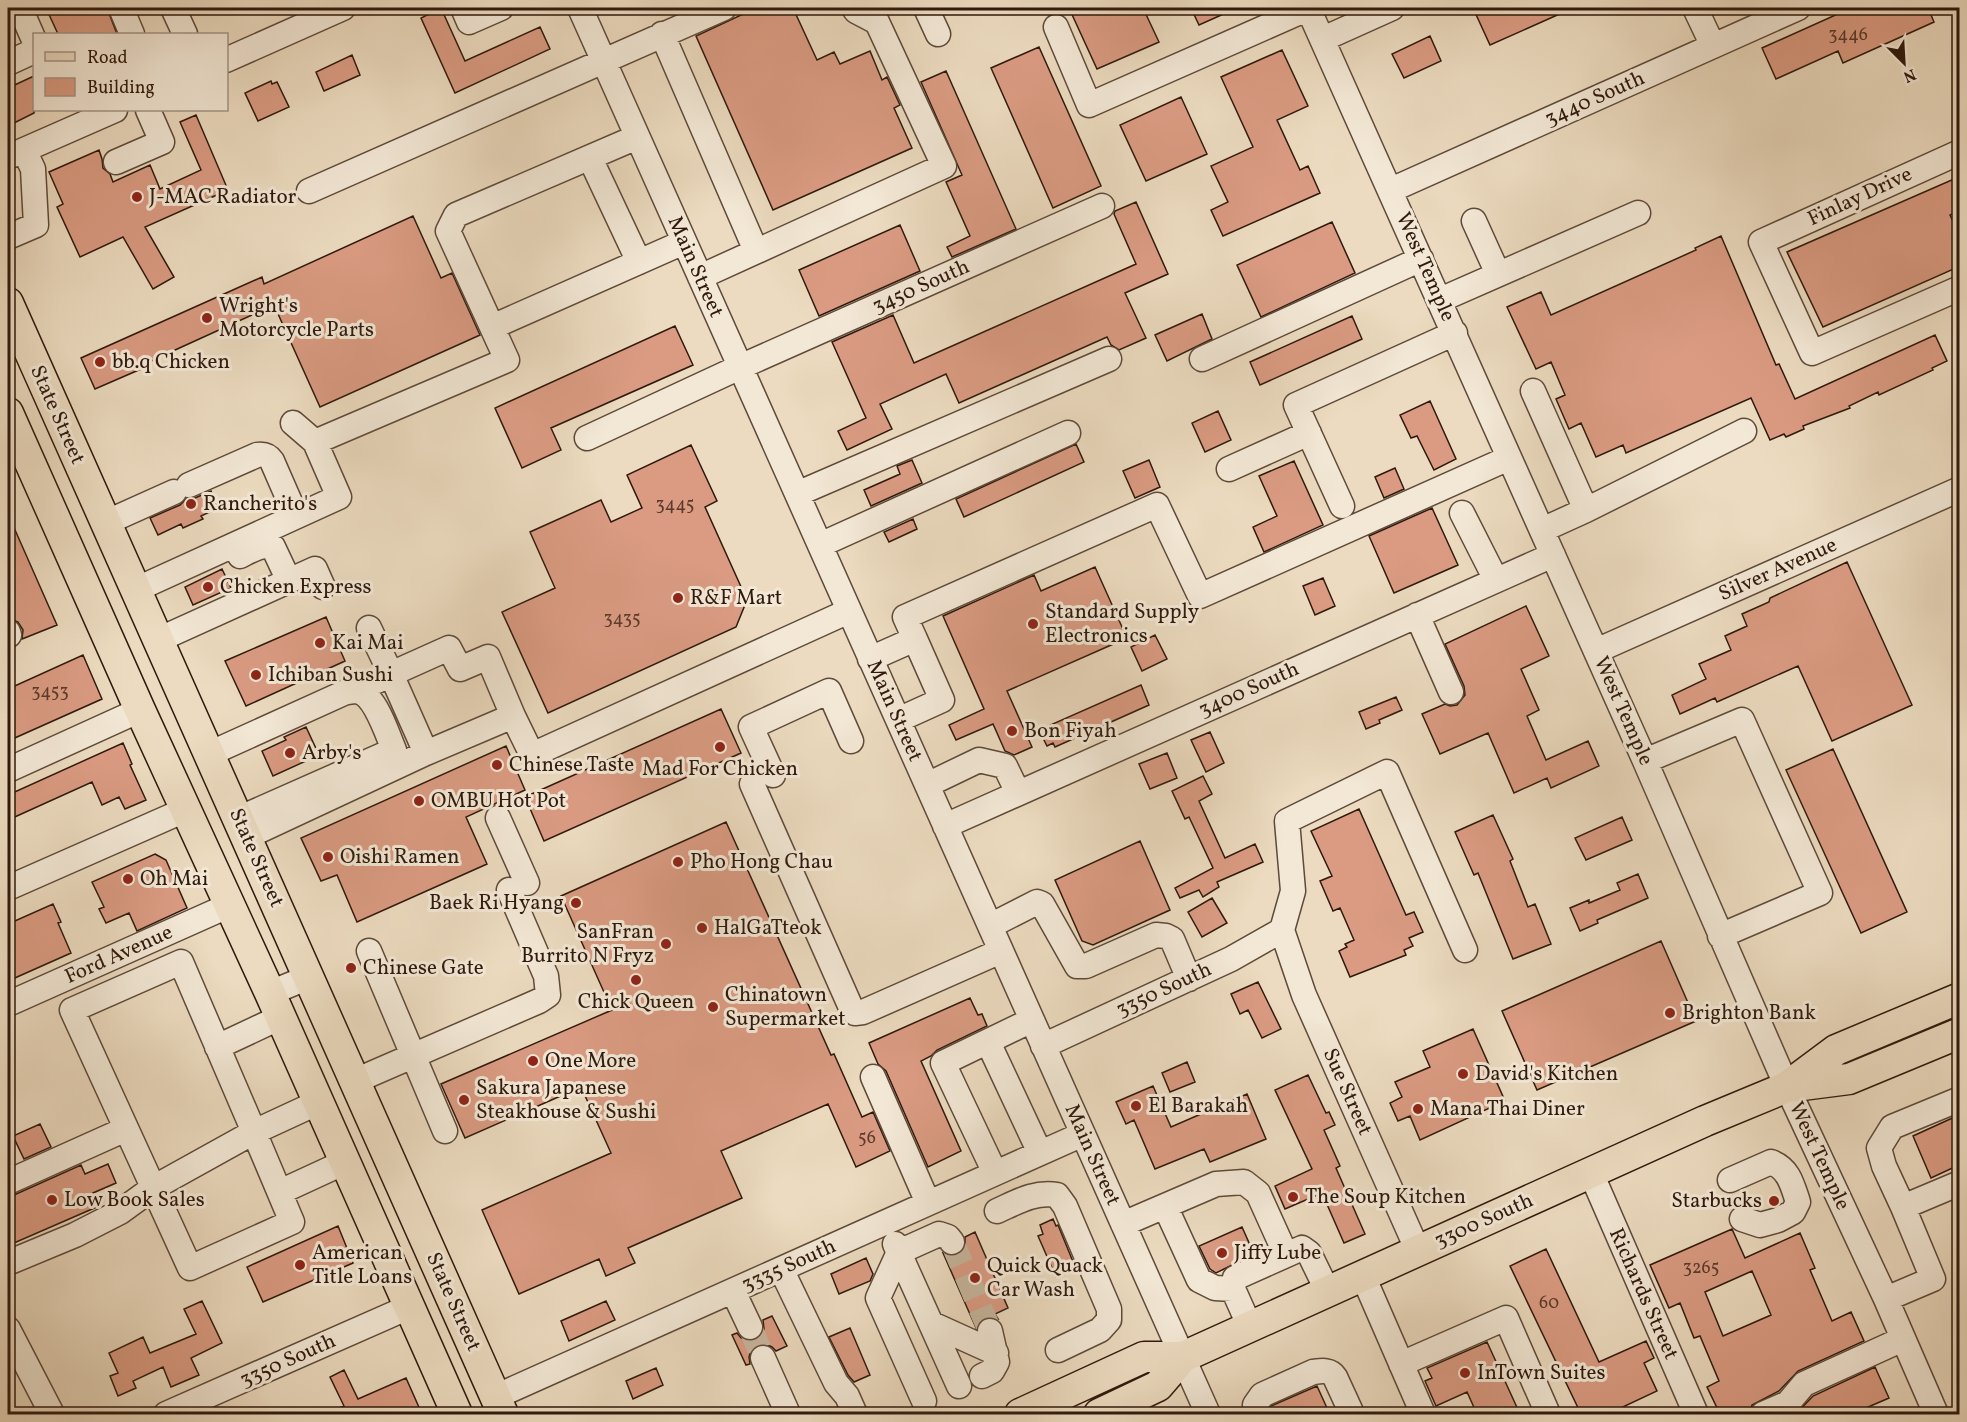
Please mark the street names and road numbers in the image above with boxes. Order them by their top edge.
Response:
street label: 3440 South [1540,64,1650,134]
street label: Finlay Drive [1803,160,1917,234]
street label: West Temple [1388,208,1462,326]
street label: Main Street [660,212,730,322]
street label: 3450 South [868,253,974,321]
street label: State Street [22,361,92,469]
street label: Silver Avenue [1714,531,1842,609]
street label: West Temple [1586,652,1660,770]
street label: 3400 South [1194,655,1304,725]
street label: Main Street [859,656,929,766]
street label: State Street [221,804,291,912]
street label: Ford Avenue [60,918,178,992]
street label: 3350 South [1111,955,1217,1025]
street label: Sue Street [1315,1044,1379,1140]
street label: West Temple [1781,1097,1857,1215]
street label: Main Street [1057,1100,1127,1210]
street label: 3300 South [1430,1186,1538,1256]
street label: Richards Street [1601,1224,1685,1364]
street label: 3335 South [737,1232,841,1300]
street label: State Street [418,1248,488,1356]
street label: 3350 South [235,1327,341,1395]

